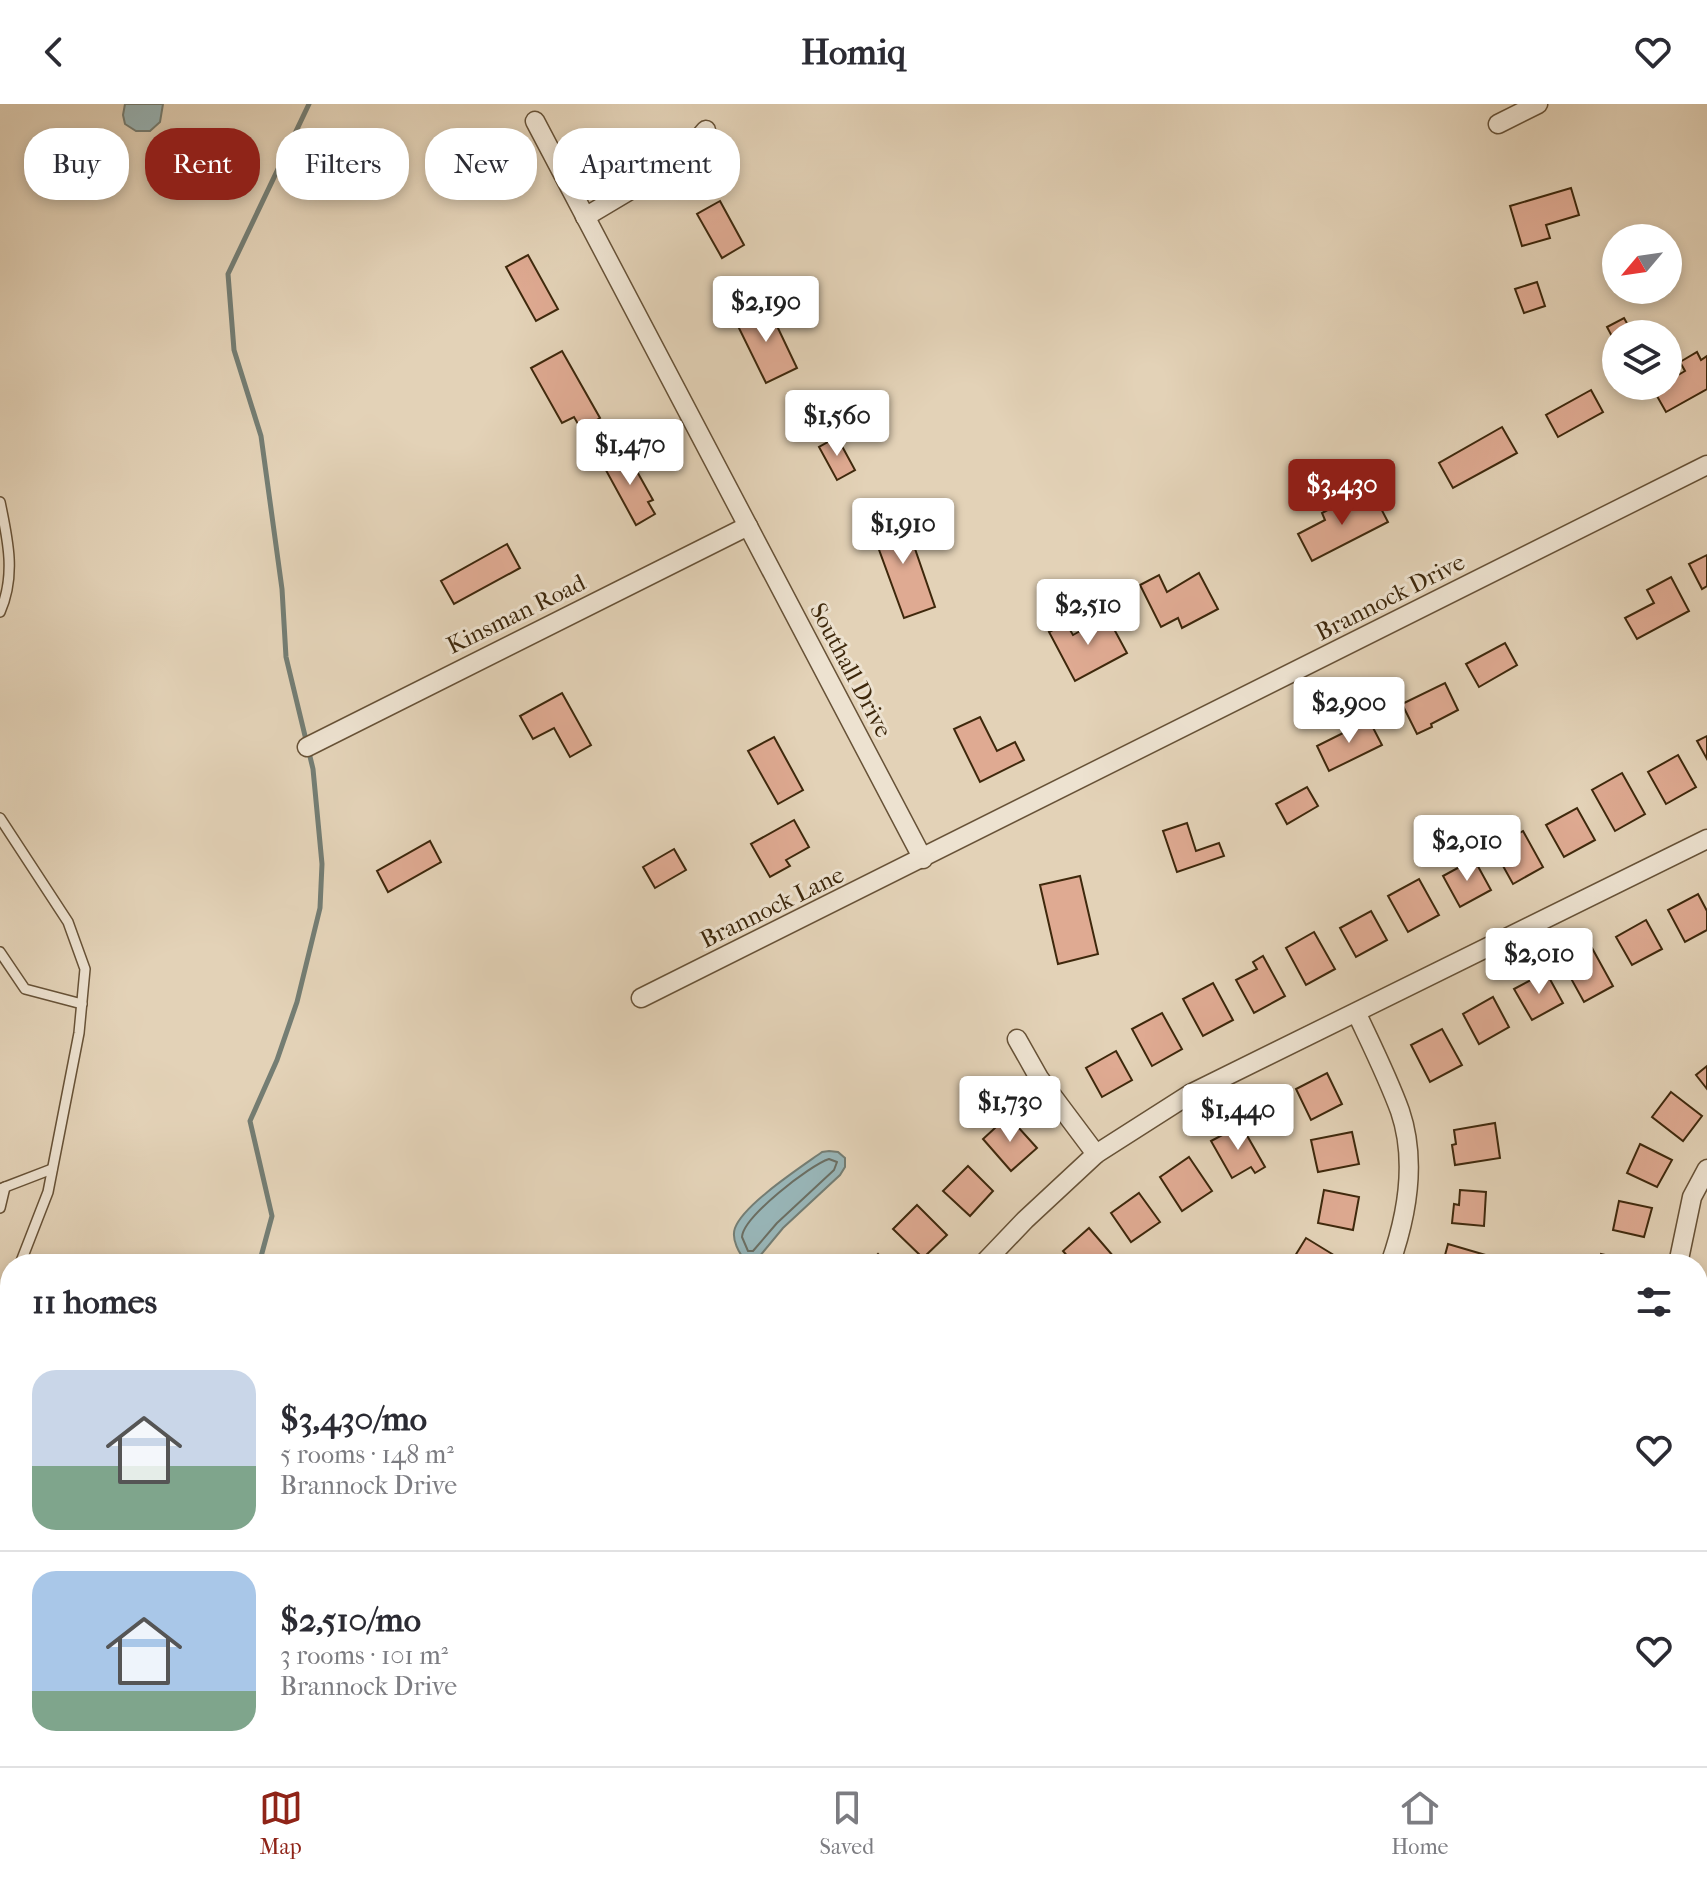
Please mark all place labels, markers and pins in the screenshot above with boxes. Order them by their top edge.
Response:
pin: $2,190 [701,276,831,344]
pin: $1,560 [772,390,902,458]
pin: $1,470 [565,419,695,487]
pin: $3,430 [1277,459,1407,527]
pin: $1,910 [838,498,968,566]
pin: $2,510 [1023,579,1153,647]
pin: $2,900 [1284,677,1414,745]
pin: $2,010 [1402,815,1532,883]
pin: $2,010 [1474,928,1604,996]
pin: $1,730 [945,1076,1075,1144]
pin: $1,440 [1173,1084,1303,1152]

